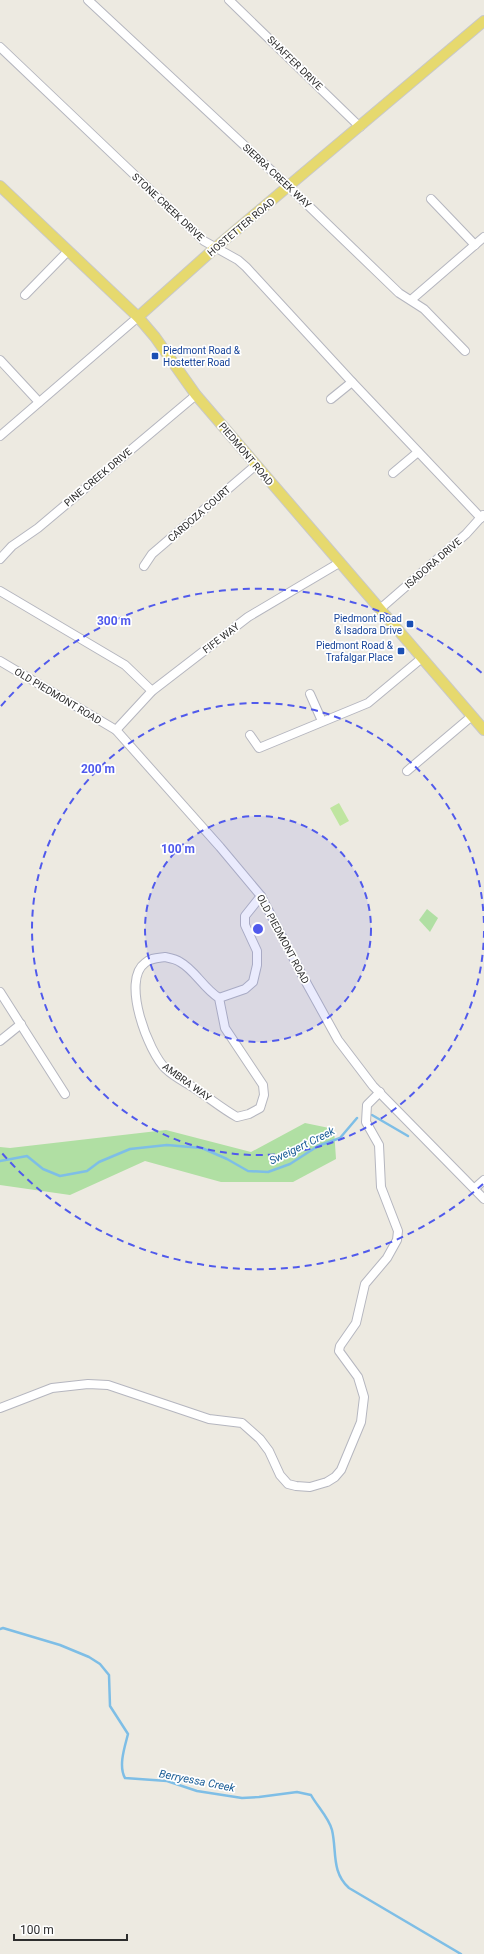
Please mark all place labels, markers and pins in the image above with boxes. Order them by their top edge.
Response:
place label: Piedmont Road & Hostetter Road [163,345,241,368]
marker: Piedmont Road & Hostetter Road [150,351,160,361]
place label: Piedmont Road & Isadora Drive [334,613,402,636]
marker: Piedmont Road & Isadora Drive [405,619,415,629]
place label: Piedmont Road & Trafalgar Place [316,640,394,663]
marker: Piedmont Road & Trafalgar Place [396,646,406,656]
centre of rings [251,922,265,936]

